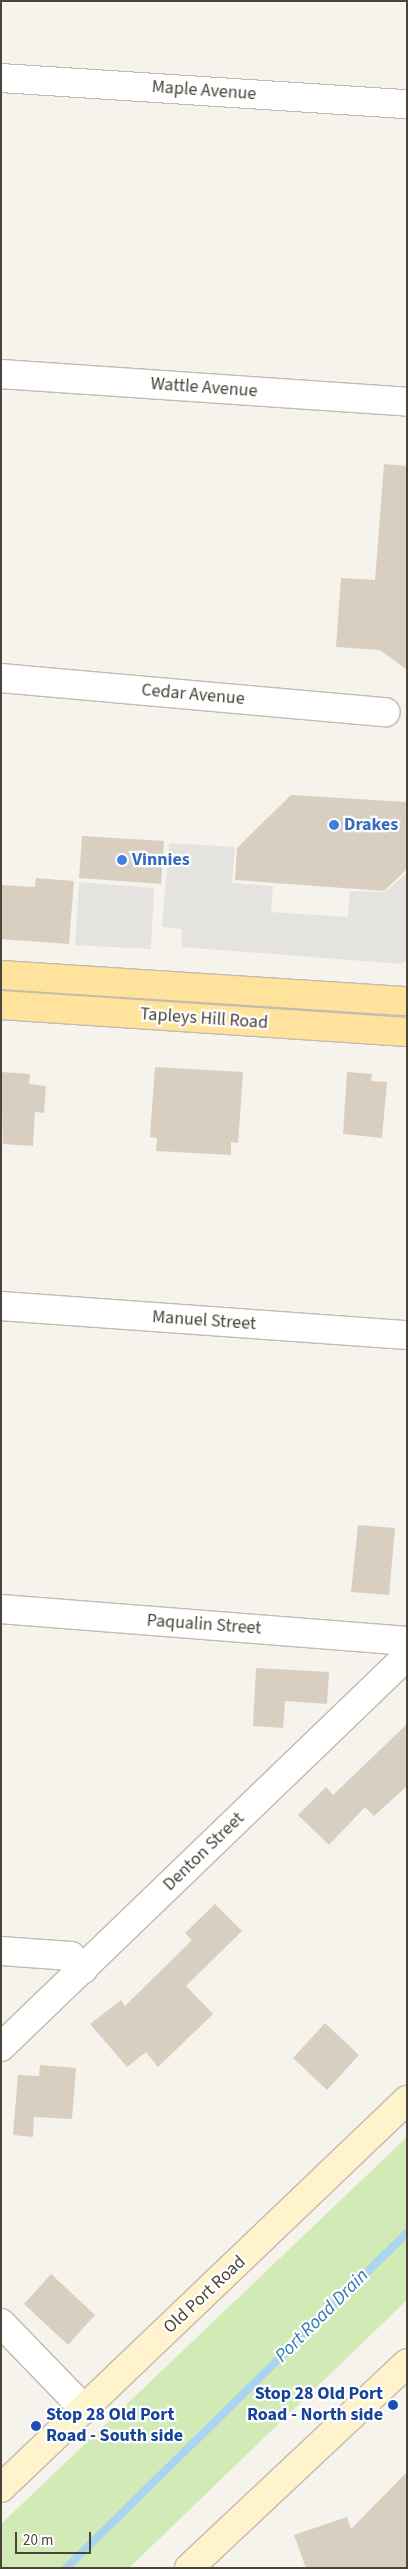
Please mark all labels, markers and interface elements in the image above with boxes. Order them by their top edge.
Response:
street label: Maple Avenue [151,77,257,105]
street label: Wattle Avenue [150,373,258,403]
street label: Cedar Avenue [140,680,246,710]
place label: Drakes [344,814,398,836]
marker: Drakes [328,819,340,831]
place label: Vinnies [132,849,190,871]
marker: Vinnies [116,854,128,866]
street label: Tapleys Hill Road [139,1004,269,1034]
street label: Manuel Street [151,1307,257,1335]
street label: Paqualin Street [146,1610,262,1640]
street label: Denton Street [159,1808,249,1896]
street label: Old Port Road [160,2252,250,2338]
water label: Port Road Drain [270,2264,374,2368]
place label: Stop 28 Old Port Road - North side [247,2384,383,2426]
marker: Stop 28 Old Port Road - North side [387,2399,399,2411]
place label: Stop 28 Old Port Road - South side [46,2405,183,2448]
marker: Stop 28 Old Port Road - South side [30,2420,42,2432]
scale bar [18,2522,94,2554]
text: 20 m [23,2530,53,2551]

